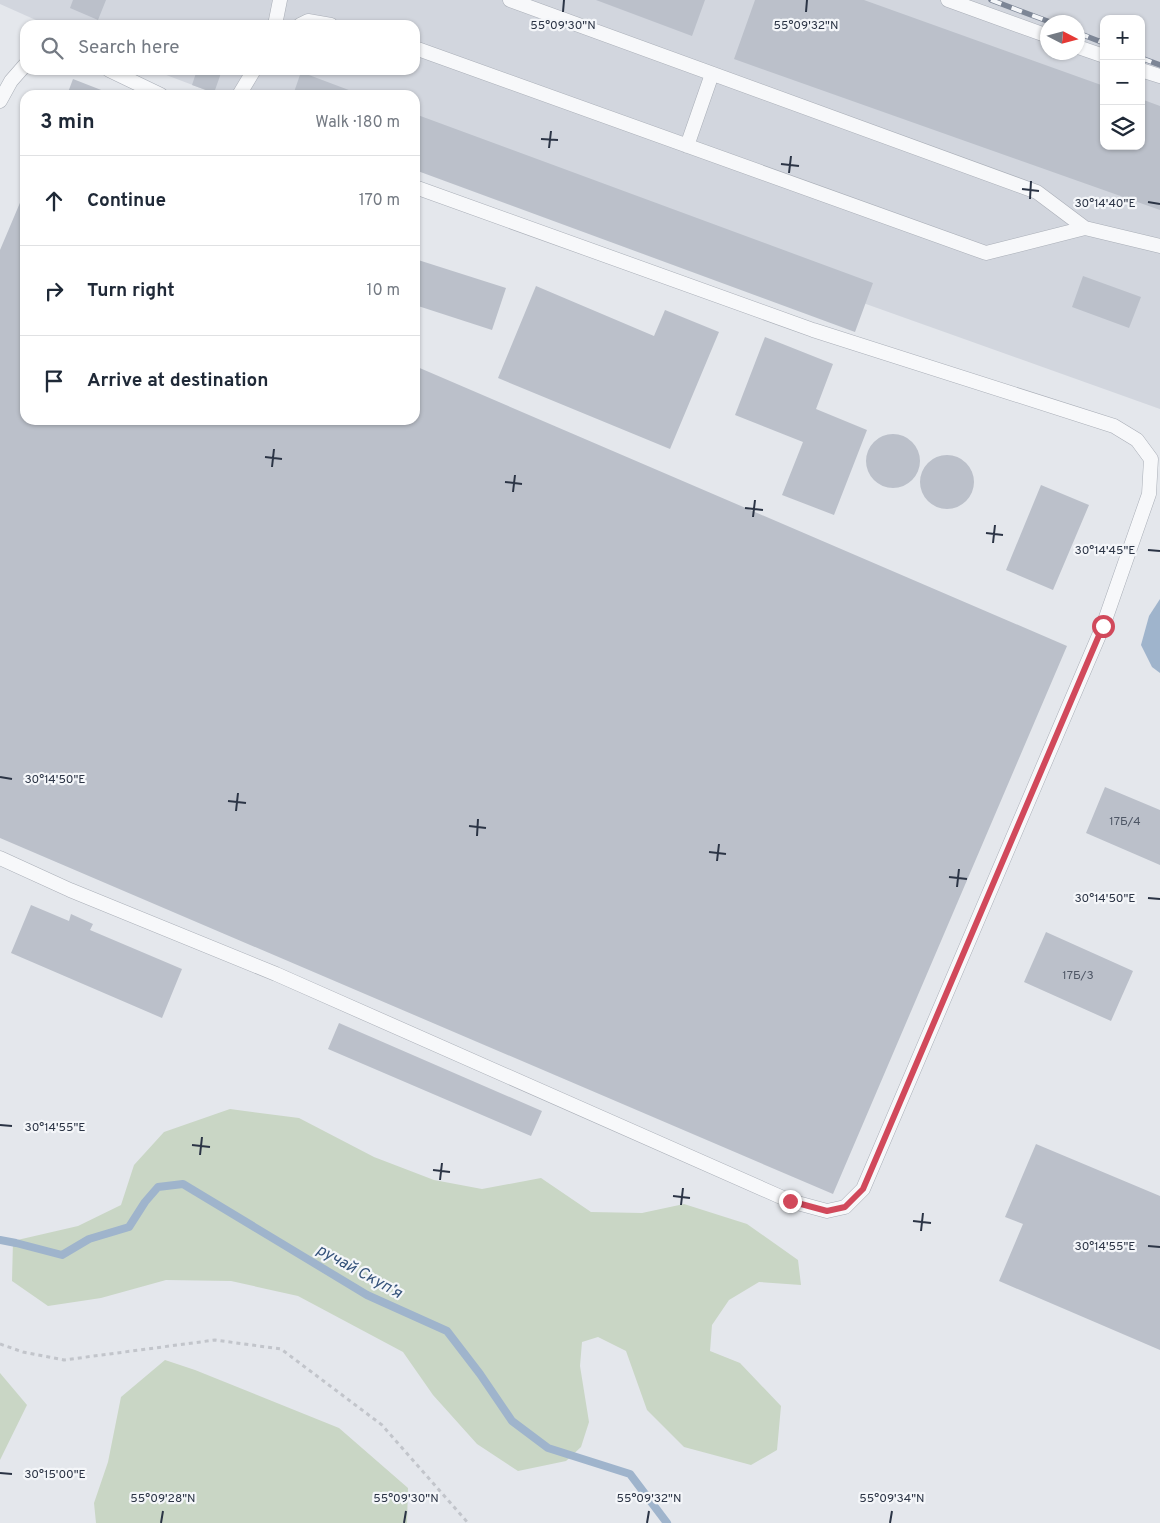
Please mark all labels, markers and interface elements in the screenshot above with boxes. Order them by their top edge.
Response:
north arrow [1040,15,1085,60]
map controls [1100,15,1145,150]
button: + [1100,15,1145,60]
text: 55°09'30"N [530,18,596,34]
text: 55°09'32"N [774,18,838,34]
search box [20,20,420,75]
icon: search [38,34,66,62]
text: Search here [78,36,180,60]
button: − [1100,60,1145,105]
button: layers [1100,105,1145,150]
text: 3 min [40,109,95,136]
text: Walk · 180 m [315,113,400,133]
icon: ahead [40,187,68,215]
text: Continue [87,189,166,213]
text: 170 m [359,191,400,211]
text: 30°14'40"E [1074,196,1136,212]
icon: right [40,277,68,305]
text: Turn right [87,279,175,303]
text: 10 m [366,281,400,301]
icon: arrive [40,367,68,395]
text: Arrive at destination [87,369,268,393]
text: 30°14'45"E [1075,543,1135,559]
route start [1092,615,1115,638]
text: 30°14'50"E [24,772,86,788]
house number: 17Б/4 [1109,814,1141,830]
text: 30°14'50"E [1074,891,1136,907]
house number: 17Б/3 [1062,968,1094,984]
text: 30°14'55"E [25,1120,85,1136]
route end [779,1190,802,1213]
text: 30°14'55"E [1075,1239,1135,1255]
water label: ручай Скупʼя [313,1240,406,1304]
text: 30°15'00"E [24,1467,86,1483]
text: 55°09'28"N [130,1491,196,1507]
text: 55°09'30"N [373,1491,439,1507]
text: 55°09'32"N [617,1491,681,1507]
text: 55°09'34"N [859,1491,925,1507]

